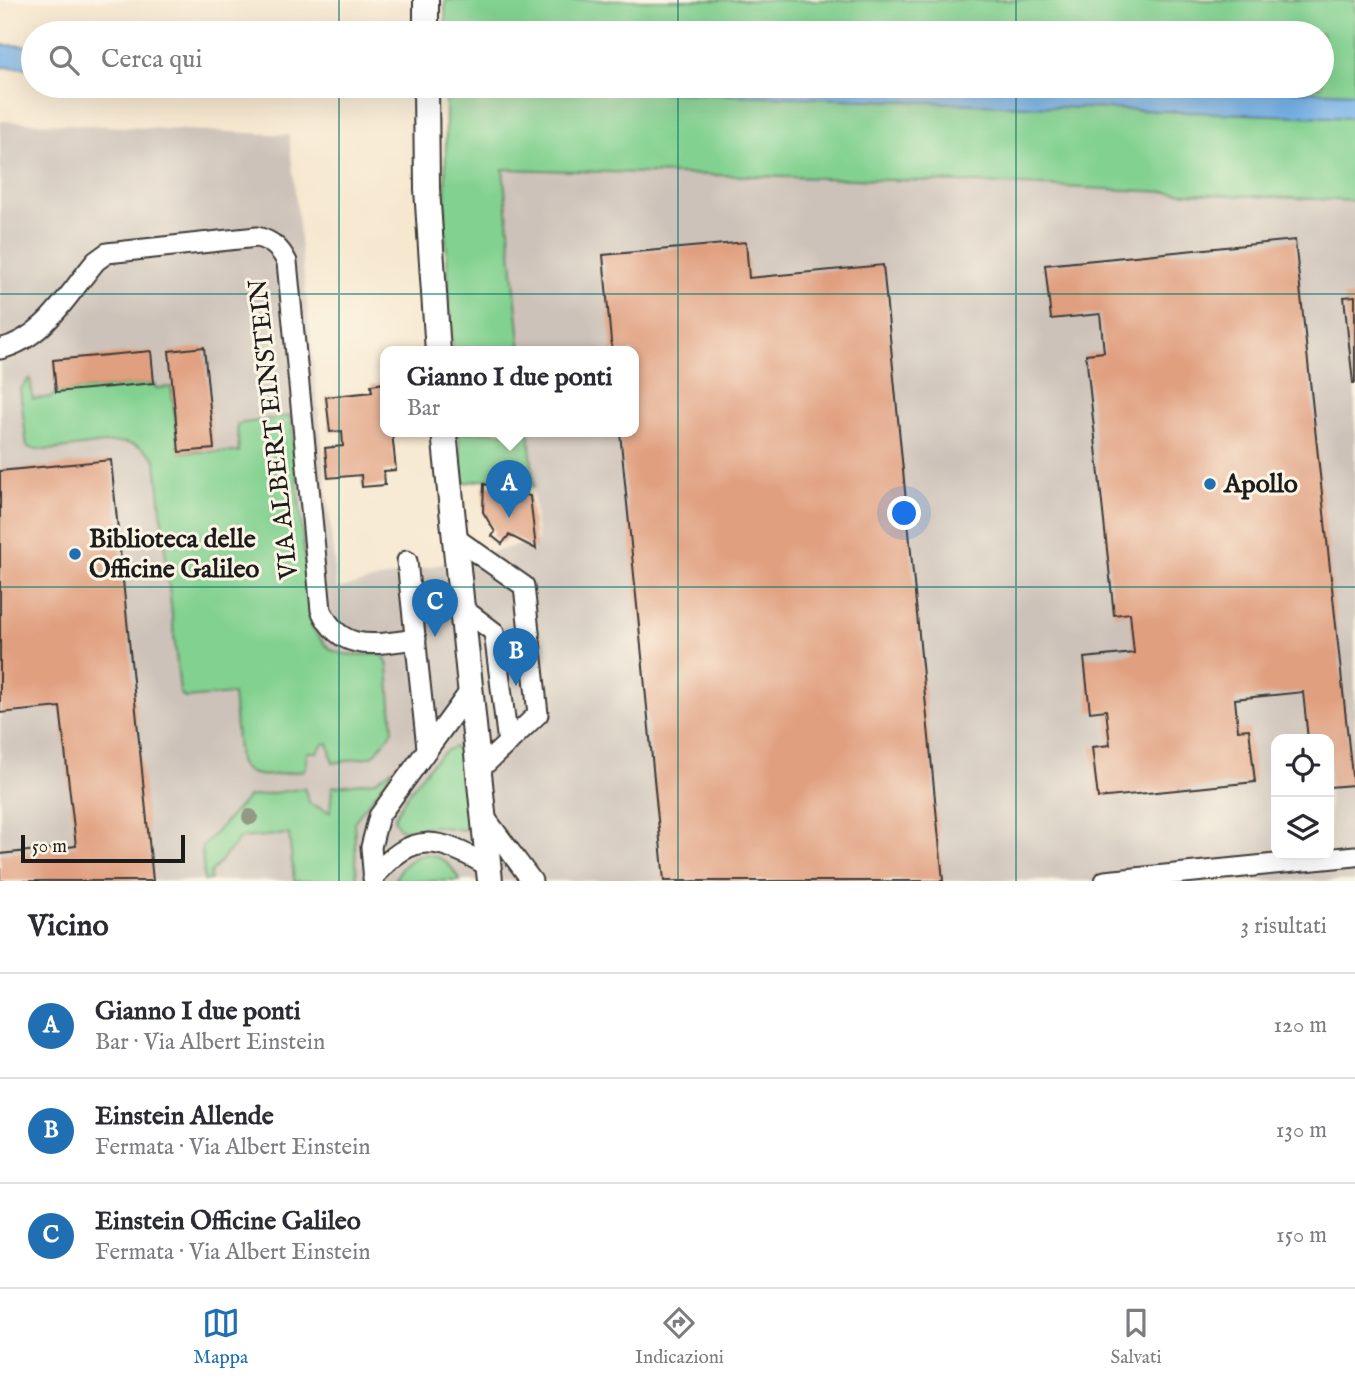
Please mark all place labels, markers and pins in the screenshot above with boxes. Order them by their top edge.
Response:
pin: A [486,460,532,518]
place label: Apollo [1223,468,1298,501]
marker: Apollo [1202,476,1218,492]
place label: Biblioteca delle Officine Galileo [89,523,259,586]
marker: Biblioteca delle Officine Galileo [67,546,83,562]
pin: C [412,579,458,637]
pin: B [493,628,539,686]

